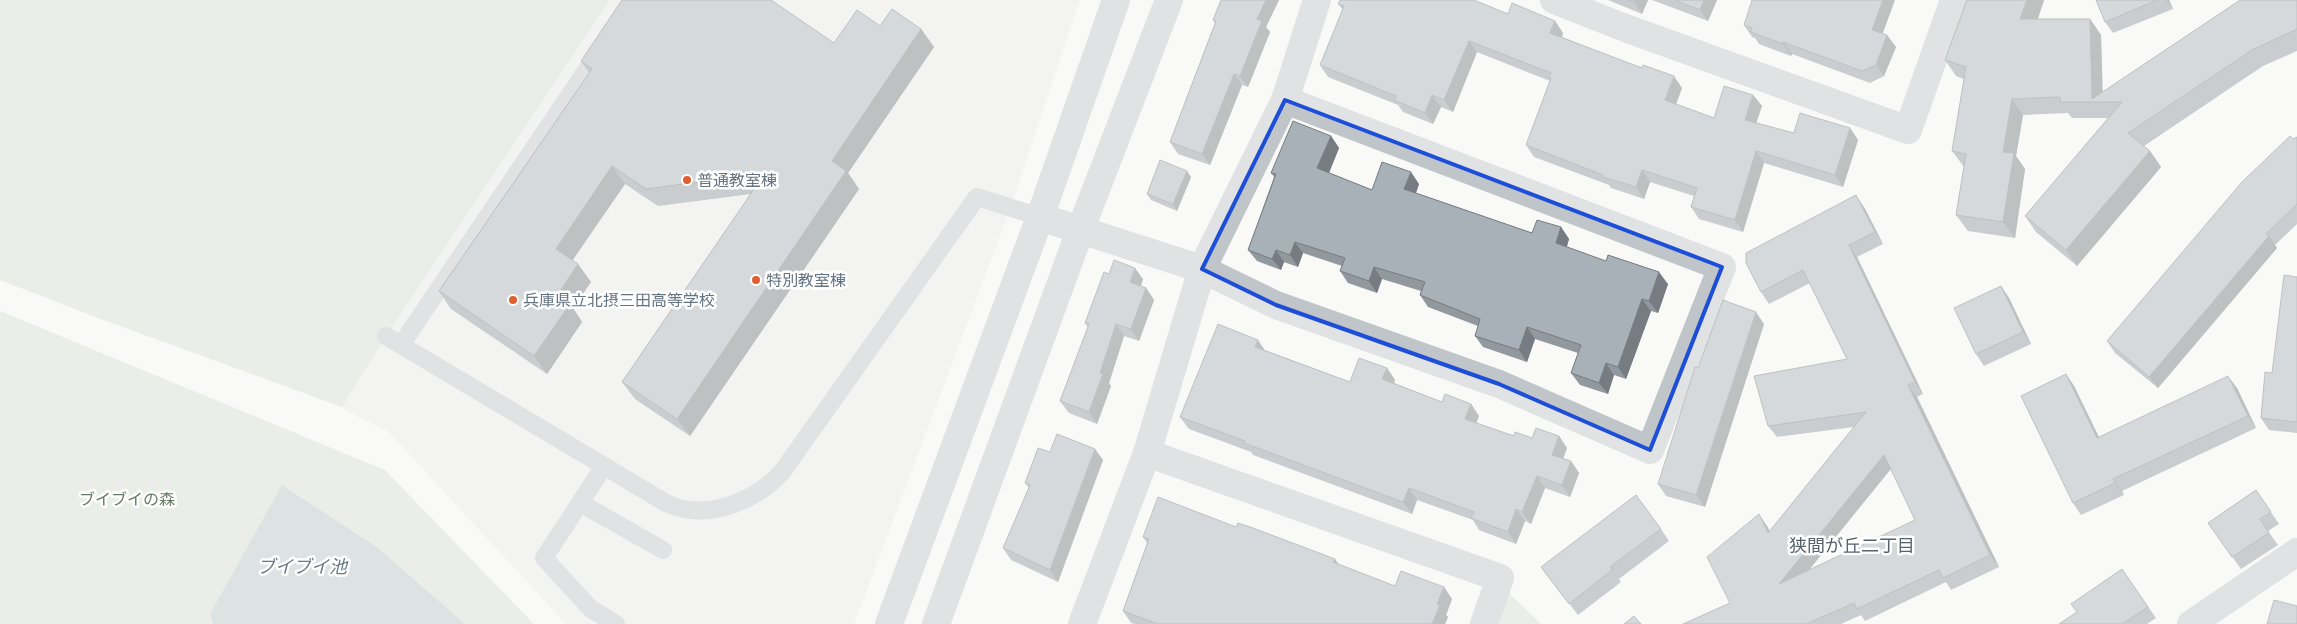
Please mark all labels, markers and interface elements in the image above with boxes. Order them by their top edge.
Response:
place label: 普通教室棟 [697,170,777,192]
marker: 普通教室棟 [681,174,693,186]
place label: 特別教室棟 [766,270,846,292]
marker: 特別教室棟 [750,274,762,286]
place label: 兵庫県立北摂三田高等学校 [523,290,715,312]
marker: 兵庫県立北摂三田高等学校 [507,294,519,306]
park label: ブイブイの森 [79,489,175,511]
district label: 狭間が丘二丁目 [1789,534,1915,558]
water label: ブイブイ池 [257,555,349,579]

